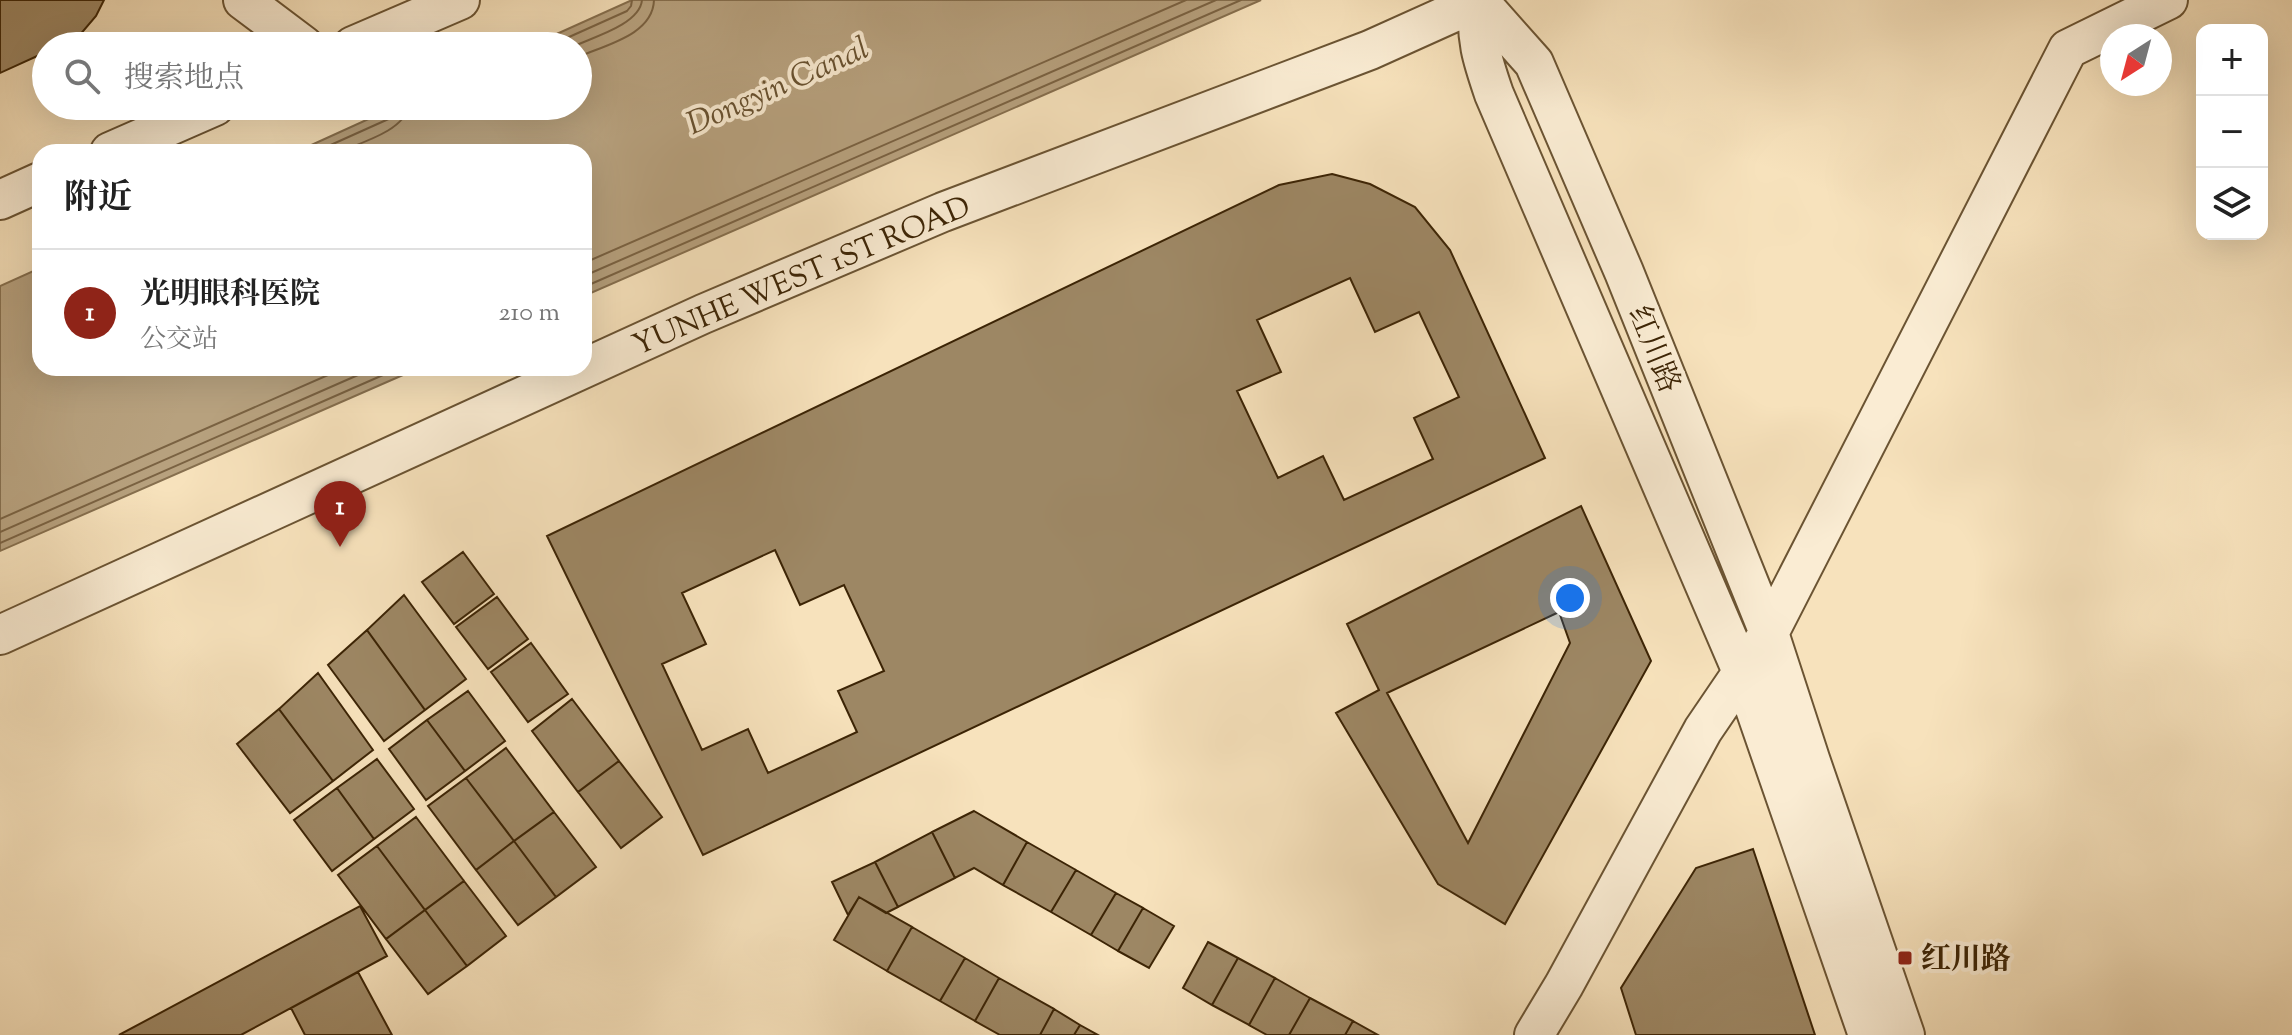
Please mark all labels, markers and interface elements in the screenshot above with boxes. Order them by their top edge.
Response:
north arrow [2100,24,2172,96]
map controls [2196,24,2268,240]
button: + [2196,24,2268,96]
water label: Dongyin Canal [680,27,877,148]
search box [32,32,592,120]
icon: search [60,54,104,98]
text: 搜索地点 [124,58,244,101]
button: − [2196,96,2268,168]
button: layers [2196,168,2268,240]
text: 附近 [64,175,132,224]
street label: YUNHE WEST 1ST ROAD [626,187,978,368]
text: 光明眼科医院 [140,274,320,317]
text: 1 [86,295,94,332]
text: 210 m [498,295,560,332]
street label: 红川路 [1616,300,1689,400]
text: 公交站 [140,322,218,359]
pin: 1 [314,481,366,547]
your location [1550,578,1590,618]
place label: 红川路 [1921,939,2011,982]
marker: 红川路 [1896,949,1914,967]

